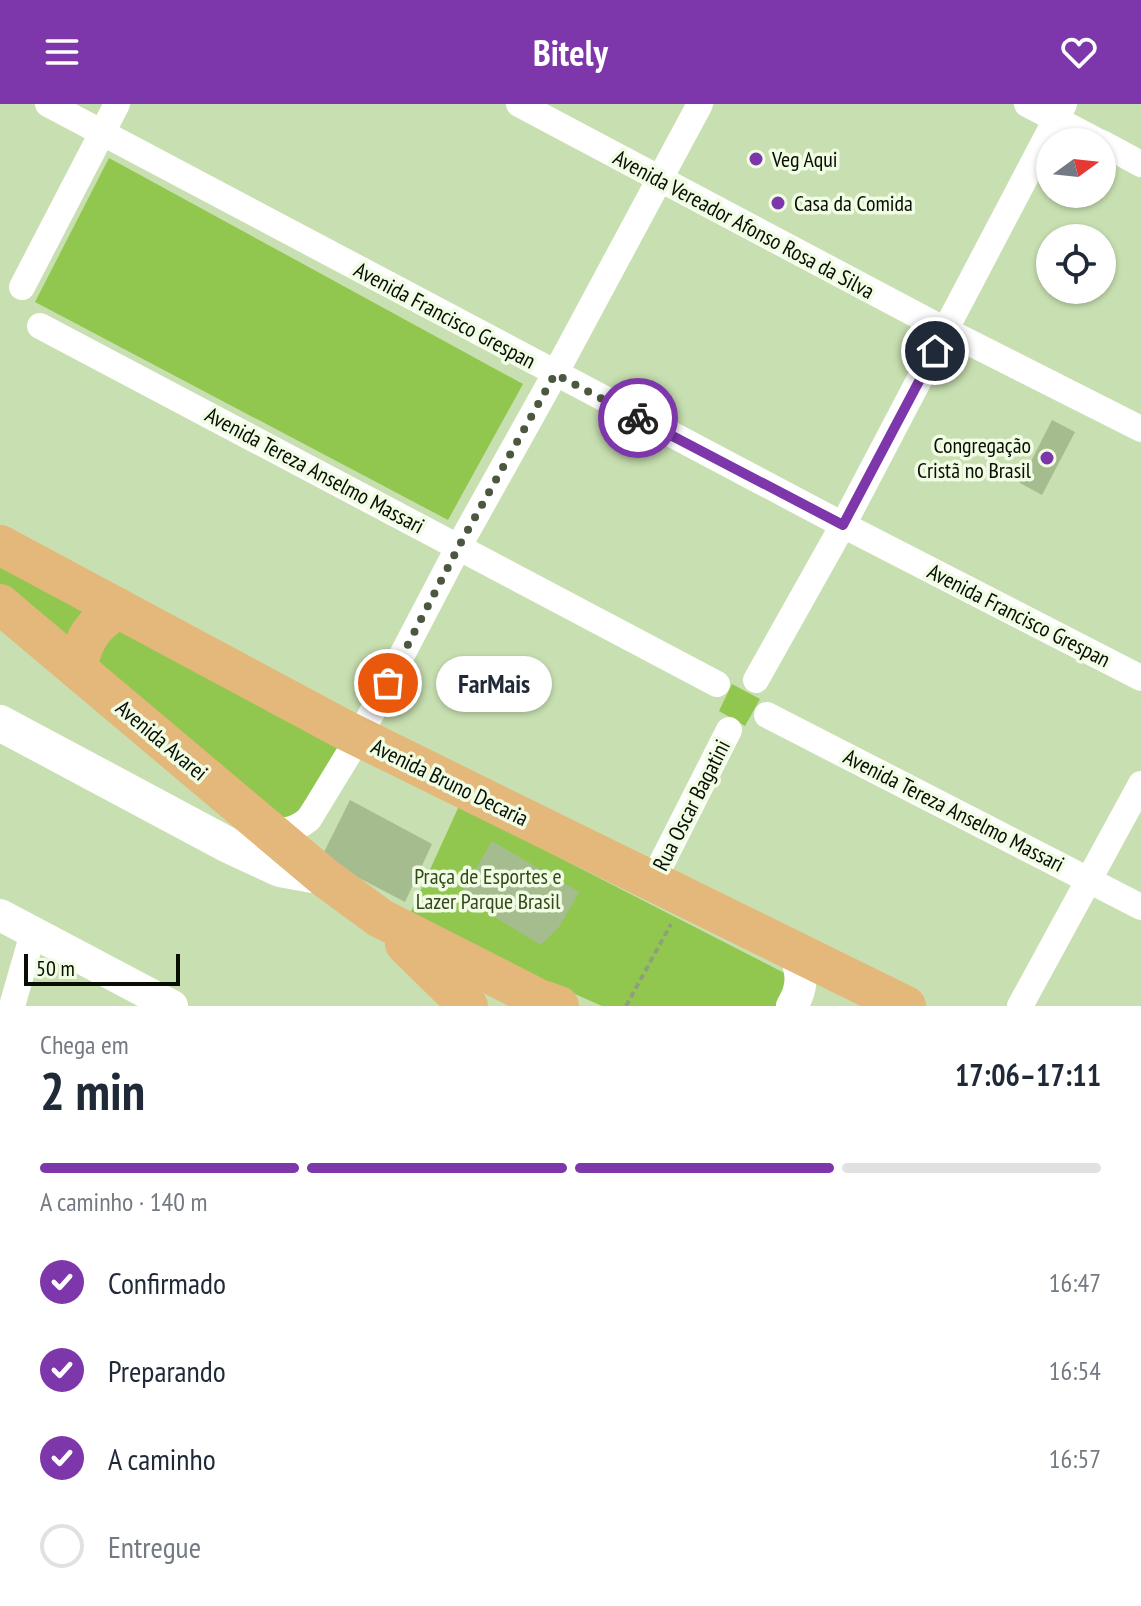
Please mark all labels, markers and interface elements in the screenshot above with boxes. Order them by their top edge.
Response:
text: Bitely [533,29,608,76]
icon: menu [40,30,84,74]
icon: heart [1057,30,1101,74]
north arrow [1036,128,1116,208]
map controls [1036,128,1116,304]
street label: Avenida Vereador Afonso Rosa da Silva [609,143,879,305]
place label: Veg Aqui [771,145,838,173]
marker: Veg Aqui [747,150,765,168]
place label: Casa da Comida [794,189,913,217]
marker: Casa da Comida [769,194,787,212]
button: locate [1036,224,1116,304]
street label: Avenida Francisco Grespan [350,255,540,375]
pin [901,317,969,385]
icon: home [913,329,957,373]
courier [598,378,678,458]
icon: bike [616,396,660,440]
street label: Avenida Tereza Anselmo Massari [201,400,429,540]
place label: Congregação Cristã no Brasil [917,431,1032,484]
marker: Congregação Cristã no Brasil [1038,449,1056,467]
street label: Avenida Francisco Grespan [923,557,1115,673]
pin [354,649,422,717]
callout: FarMais [436,655,552,711]
icon: bag [366,661,410,705]
text: FarMais [458,667,530,700]
street label: Avenida Avarei [110,694,214,786]
street label: Avenida Bruno Decaria [367,732,533,832]
street label: Rua Oscar Bagatini [646,735,736,875]
street label: Avenida Tereza Anselmo Massari [839,742,1069,878]
park label: Praça de Esportes e Lazer Parque Brasil [414,862,562,915]
scale bar [24,950,180,986]
text: 50 m [36,954,75,982]
text: Chega em [40,1028,129,1061]
text: 17:06–17:11 [955,1055,1101,1094]
text: 2 min [40,1057,145,1124]
text: A caminho · 140 m [40,1185,207,1218]
icon: check [40,1260,84,1304]
text: Confirmado [108,1263,226,1302]
text: 16:47 [1049,1266,1101,1299]
icon: check [40,1348,84,1392]
text: Preparando [108,1351,226,1390]
text: 16:54 [1049,1354,1101,1387]
icon: check [40,1436,84,1480]
text: A caminho [108,1439,216,1478]
text: 16:57 [1049,1442,1101,1475]
text: Entregue [108,1527,201,1566]

